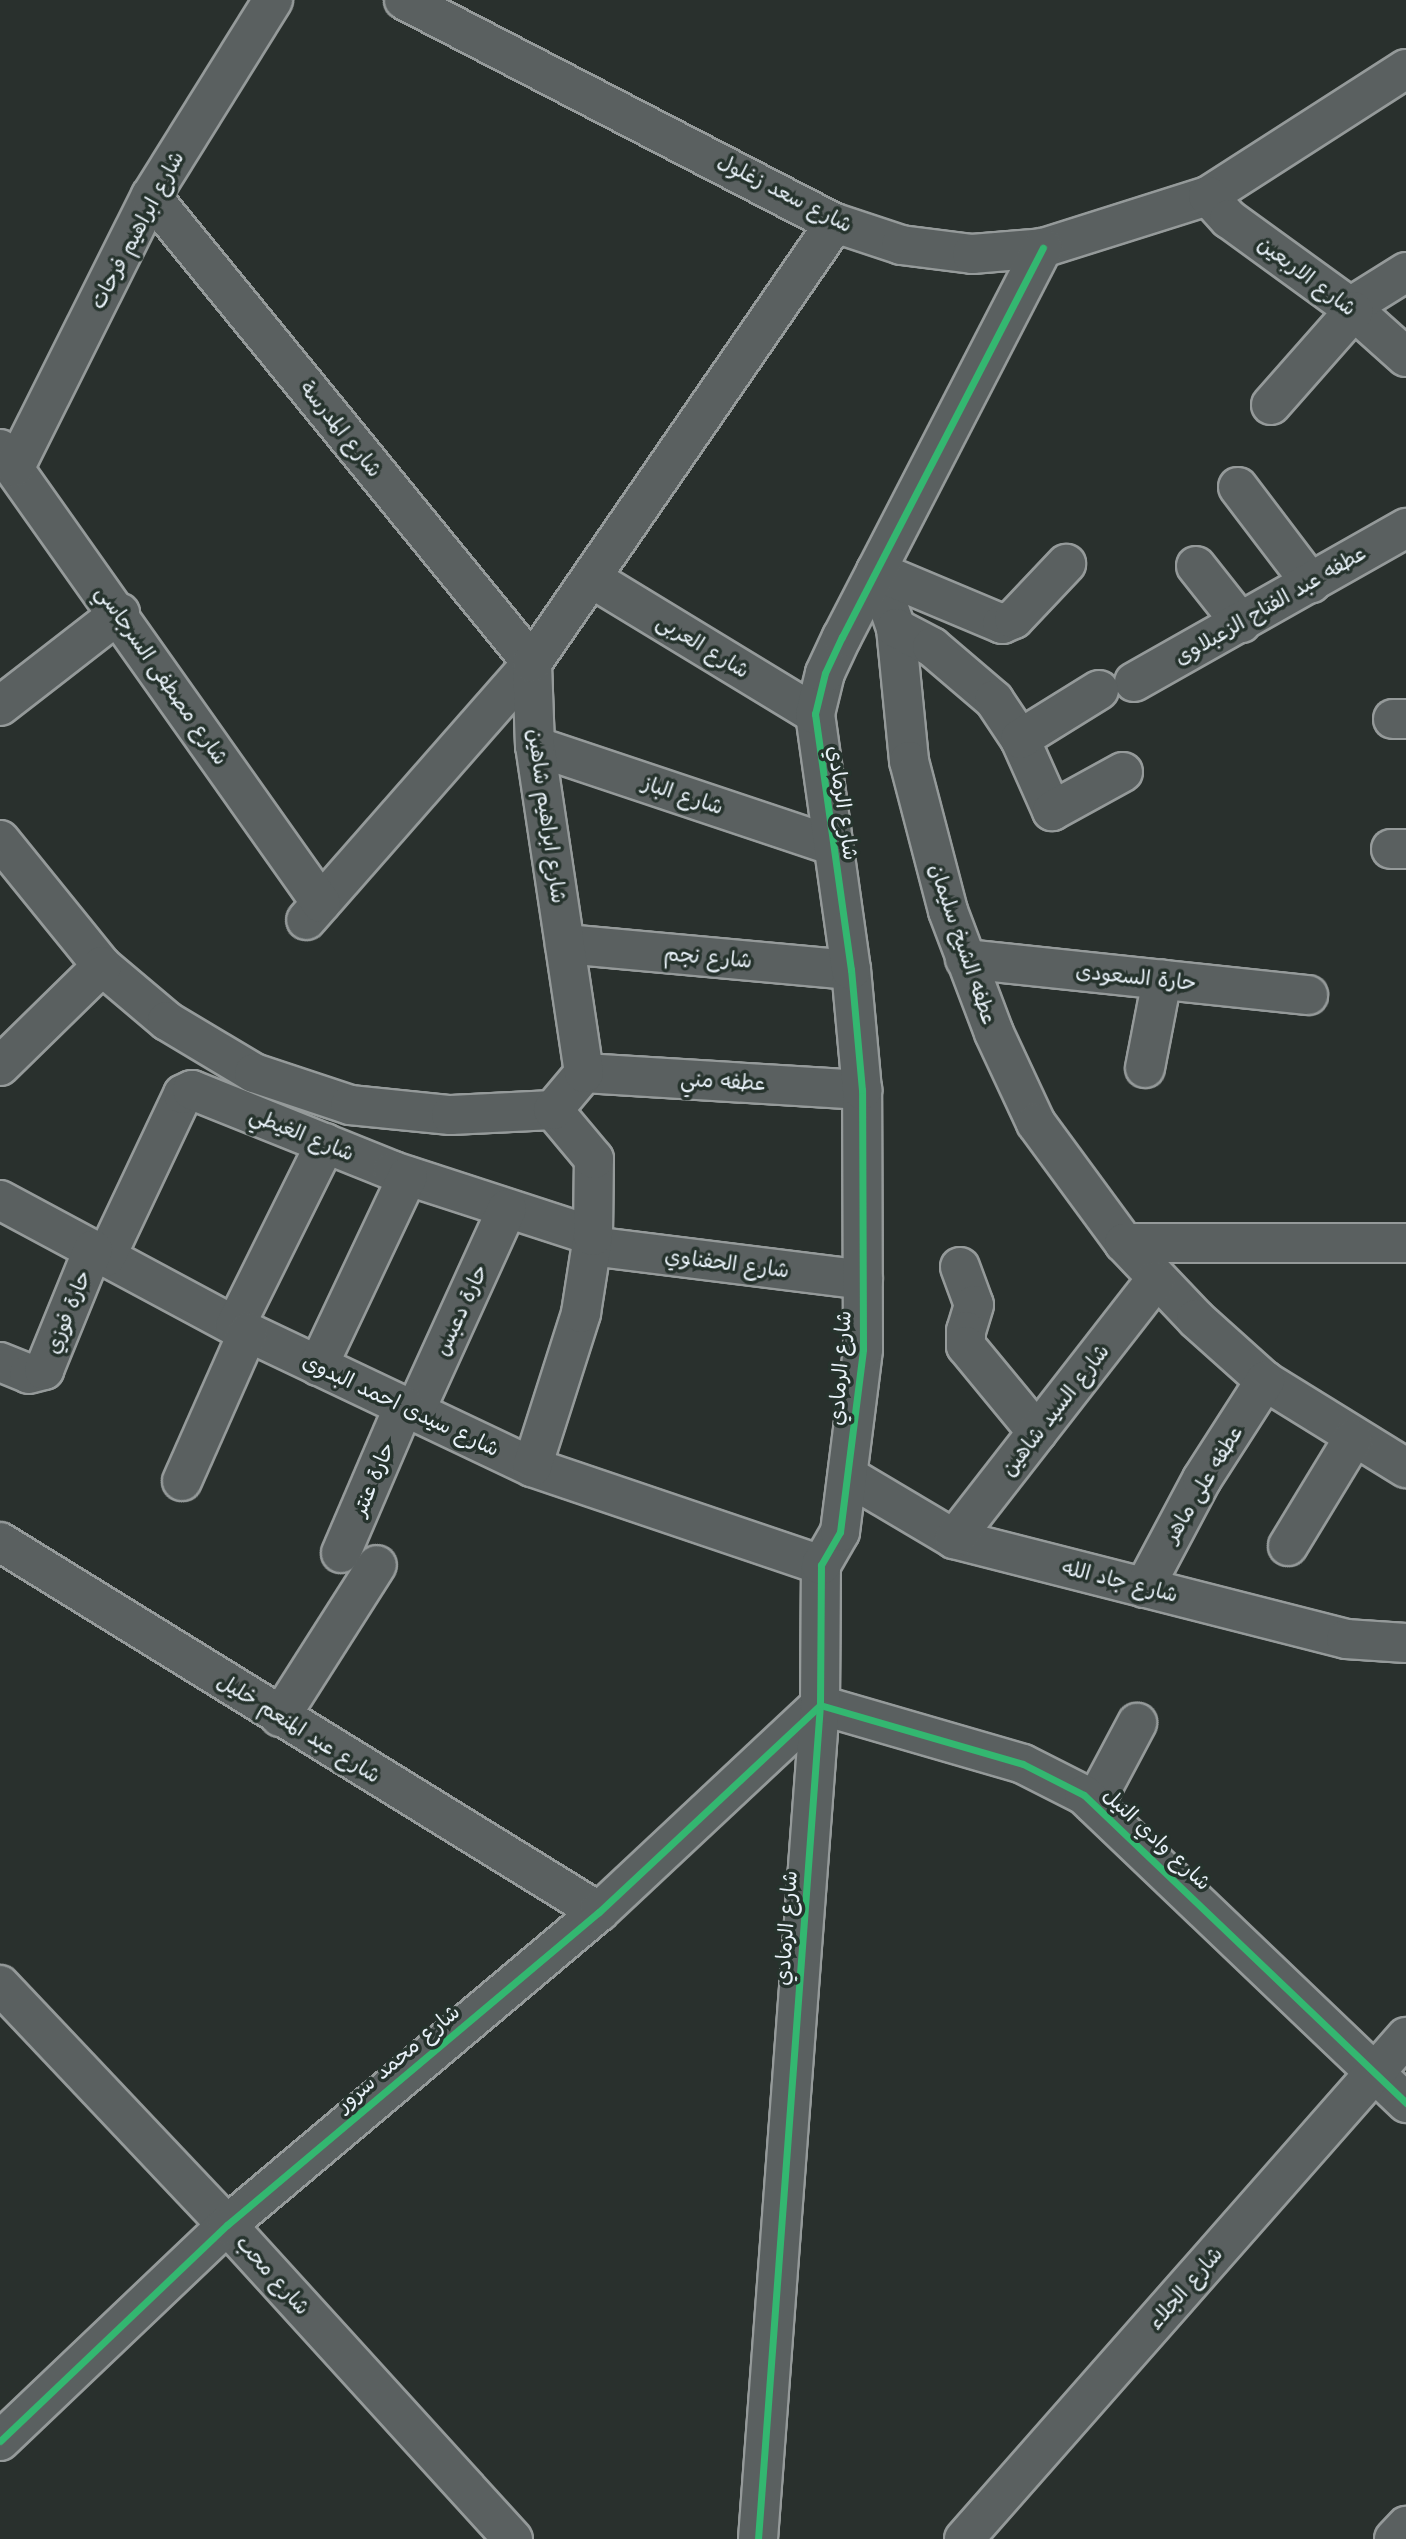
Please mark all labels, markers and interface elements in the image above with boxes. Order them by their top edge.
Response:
street label: شارع ابراهيم فرحات [85,147,189,313]
street label: شارع سعد زغلول [713,148,857,238]
street label: شارع الاربعين [1253,231,1361,321]
street label: شارع المدرسة [295,376,387,482]
street label: عطفه عبد الفتاح الزعبلاوى [1170,540,1370,670]
street label: شارع مصطفى السرجاسي [90,580,234,770]
street label: شارع العربى [652,609,754,683]
street label: شارع ابراهيم شاهين [522,727,572,905]
street label: شارع الرمادي [822,744,864,862]
street label: شارع الباز [639,770,727,820]
street label: عطفه الشيخ سليمان [924,860,1002,1028]
street label: شارع نجم [663,941,753,973]
street label: حارة السعودى [1074,958,1198,996]
street label: عطفه مني [680,1066,766,1096]
street label: شارع الغيطي [246,1102,358,1166]
street label: شارع الحفناوي [663,1243,791,1283]
street label: حارة دعبس [429,1260,493,1360]
street label: حارة فوزي [40,1267,96,1357]
street label: شارع الرمادي [823,1310,857,1426]
street label: شارع السيد شاهين [996,1339,1114,1481]
street label: شارع سيدى احمد البدوى [299,1348,503,1462]
street label: عطفه على ماهر [1158,1421,1248,1547]
street label: حارة عنتر [346,1438,400,1520]
street label: شارع جاد الله [1059,1554,1181,1608]
street label: شارع عبد المنعم خليل [213,1668,385,1788]
street label: شارع وادي النيل [1098,1782,1216,1896]
street label: شارع الرمادي [769,1870,803,1986]
street label: شارع محمد سرور [331,1999,465,2117]
street label: شارع محب [231,2230,315,2320]
street label: شارع الجلاء [1142,2241,1228,2335]

